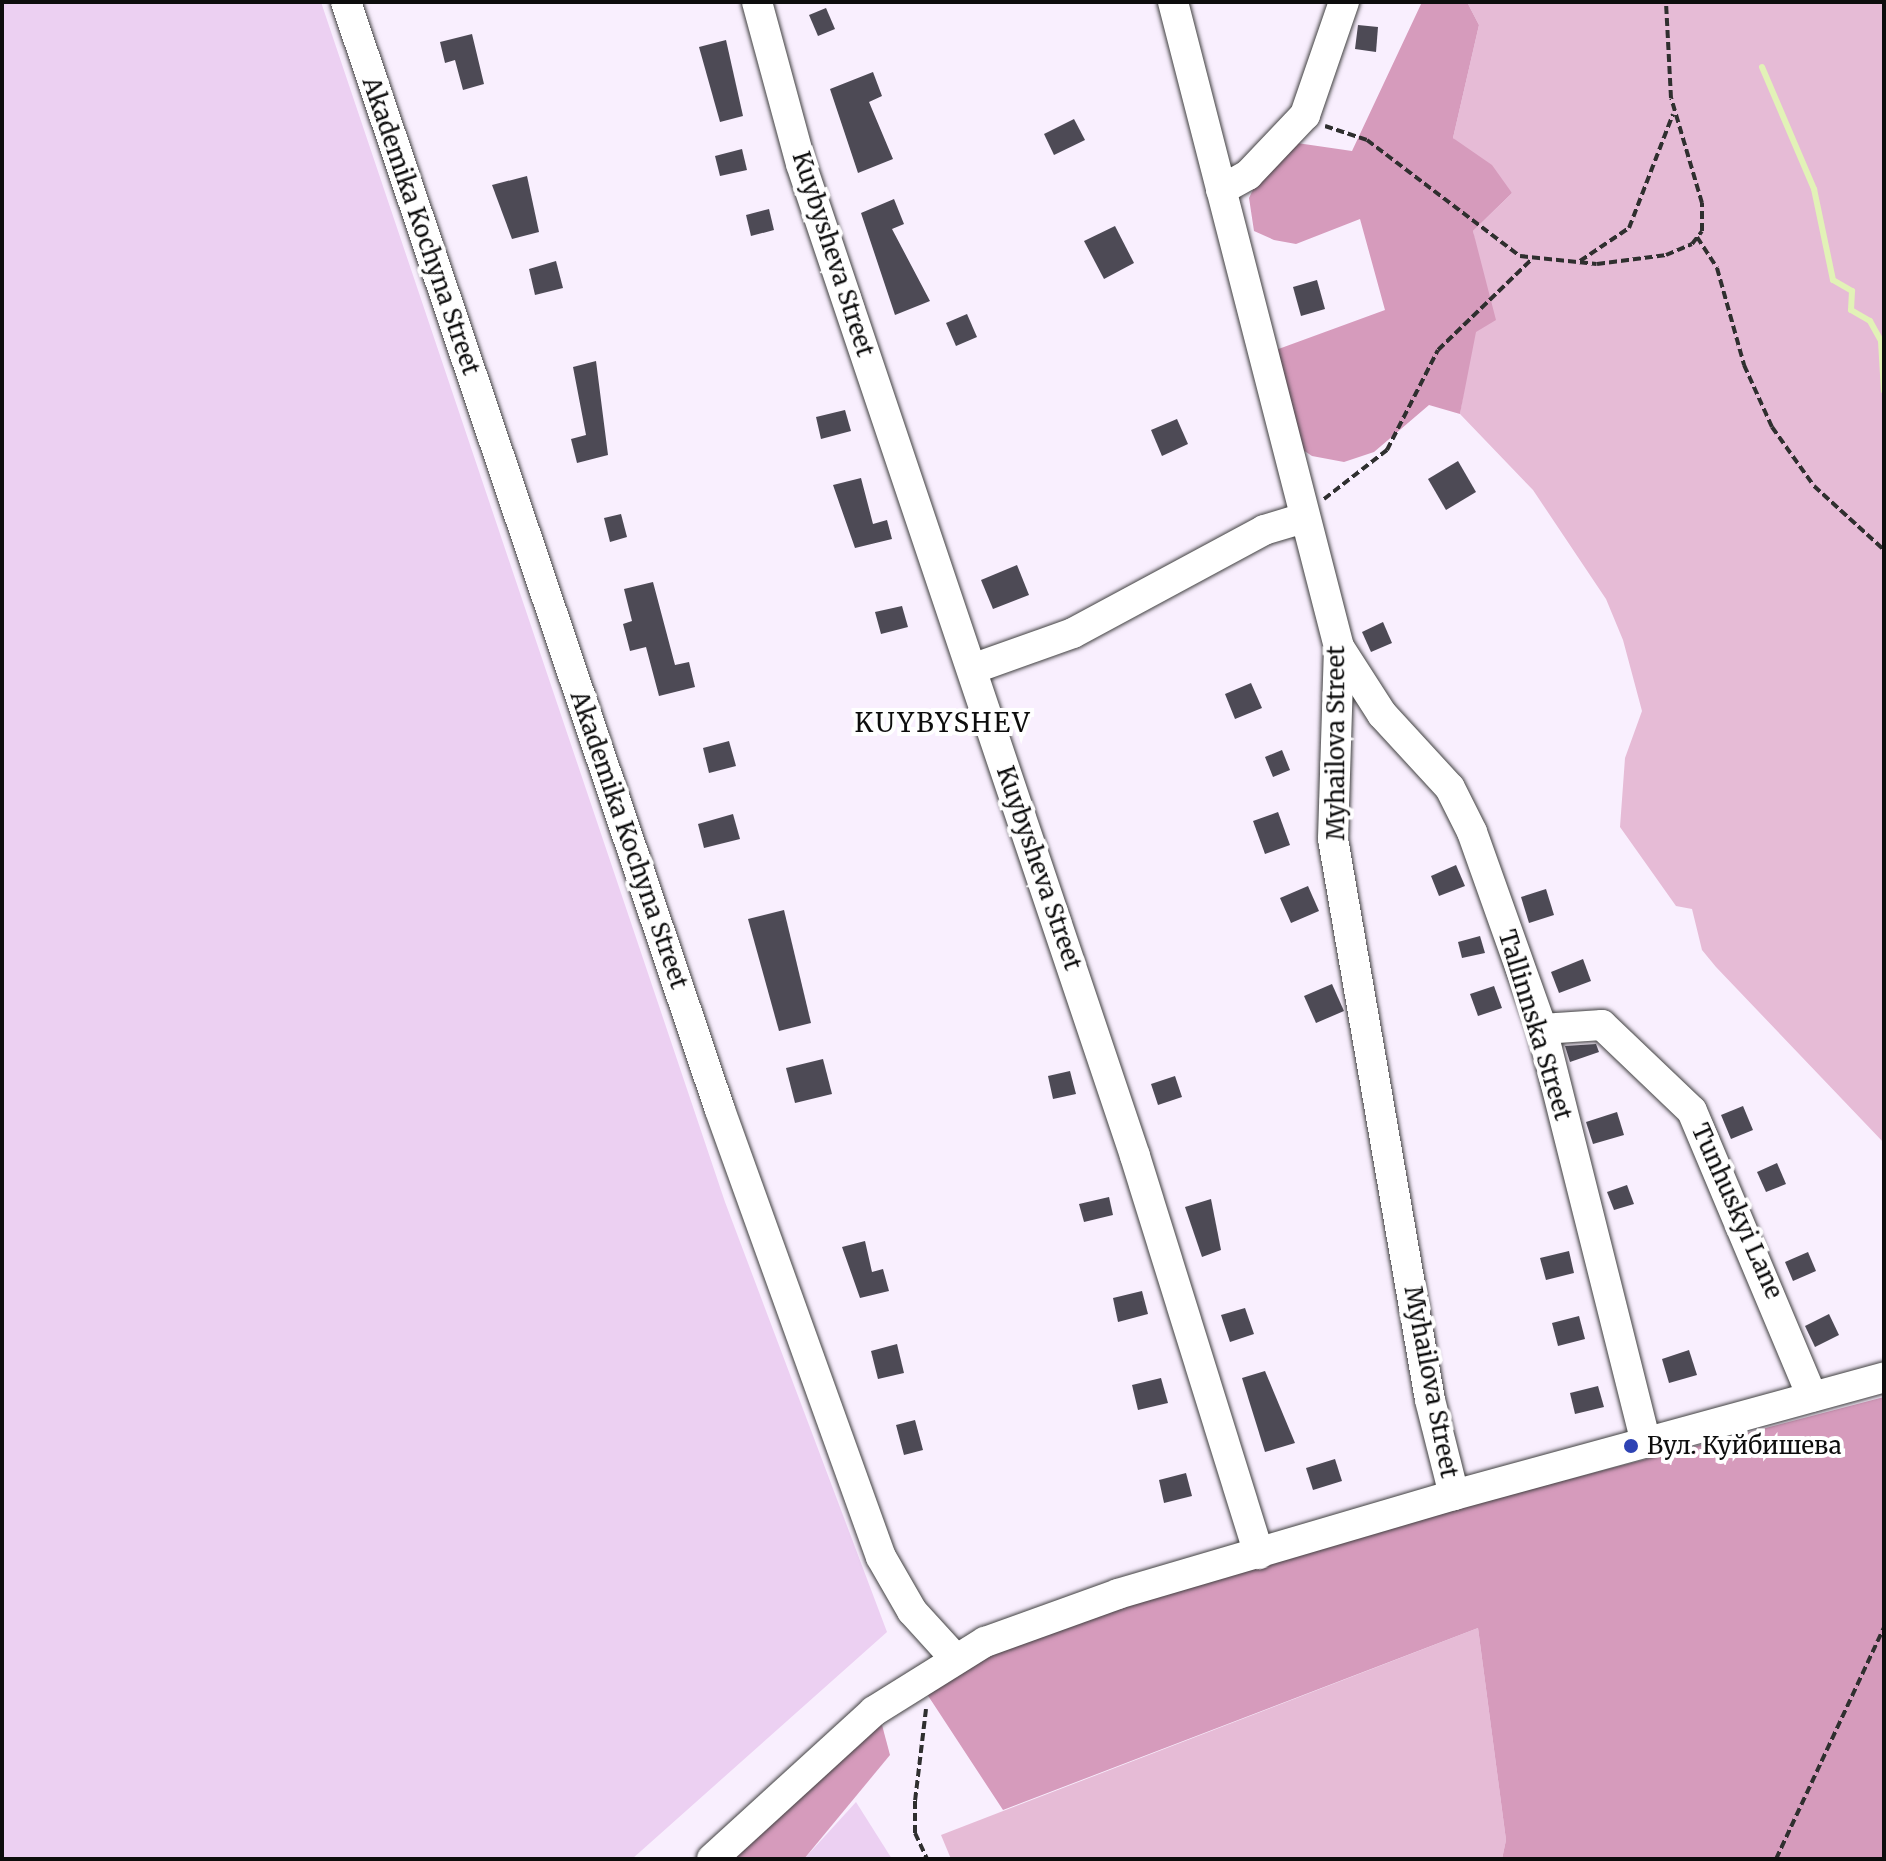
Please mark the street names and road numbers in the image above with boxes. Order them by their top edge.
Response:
street label: Akademika Kochyna Street [356,73,486,379]
street label: Kuybysheva Street [786,148,880,360]
street label: Myhailova Street [1322,646,1350,840]
street label: Akademika Kochyna Street [564,687,694,993]
street label: Kuybysheva Street [991,762,1087,974]
street label: Tallinnska Street [1492,926,1578,1124]
street label: Tunhuskyi Lane [1685,1119,1789,1303]
street label: Myhailova Street [1398,1284,1464,1480]

